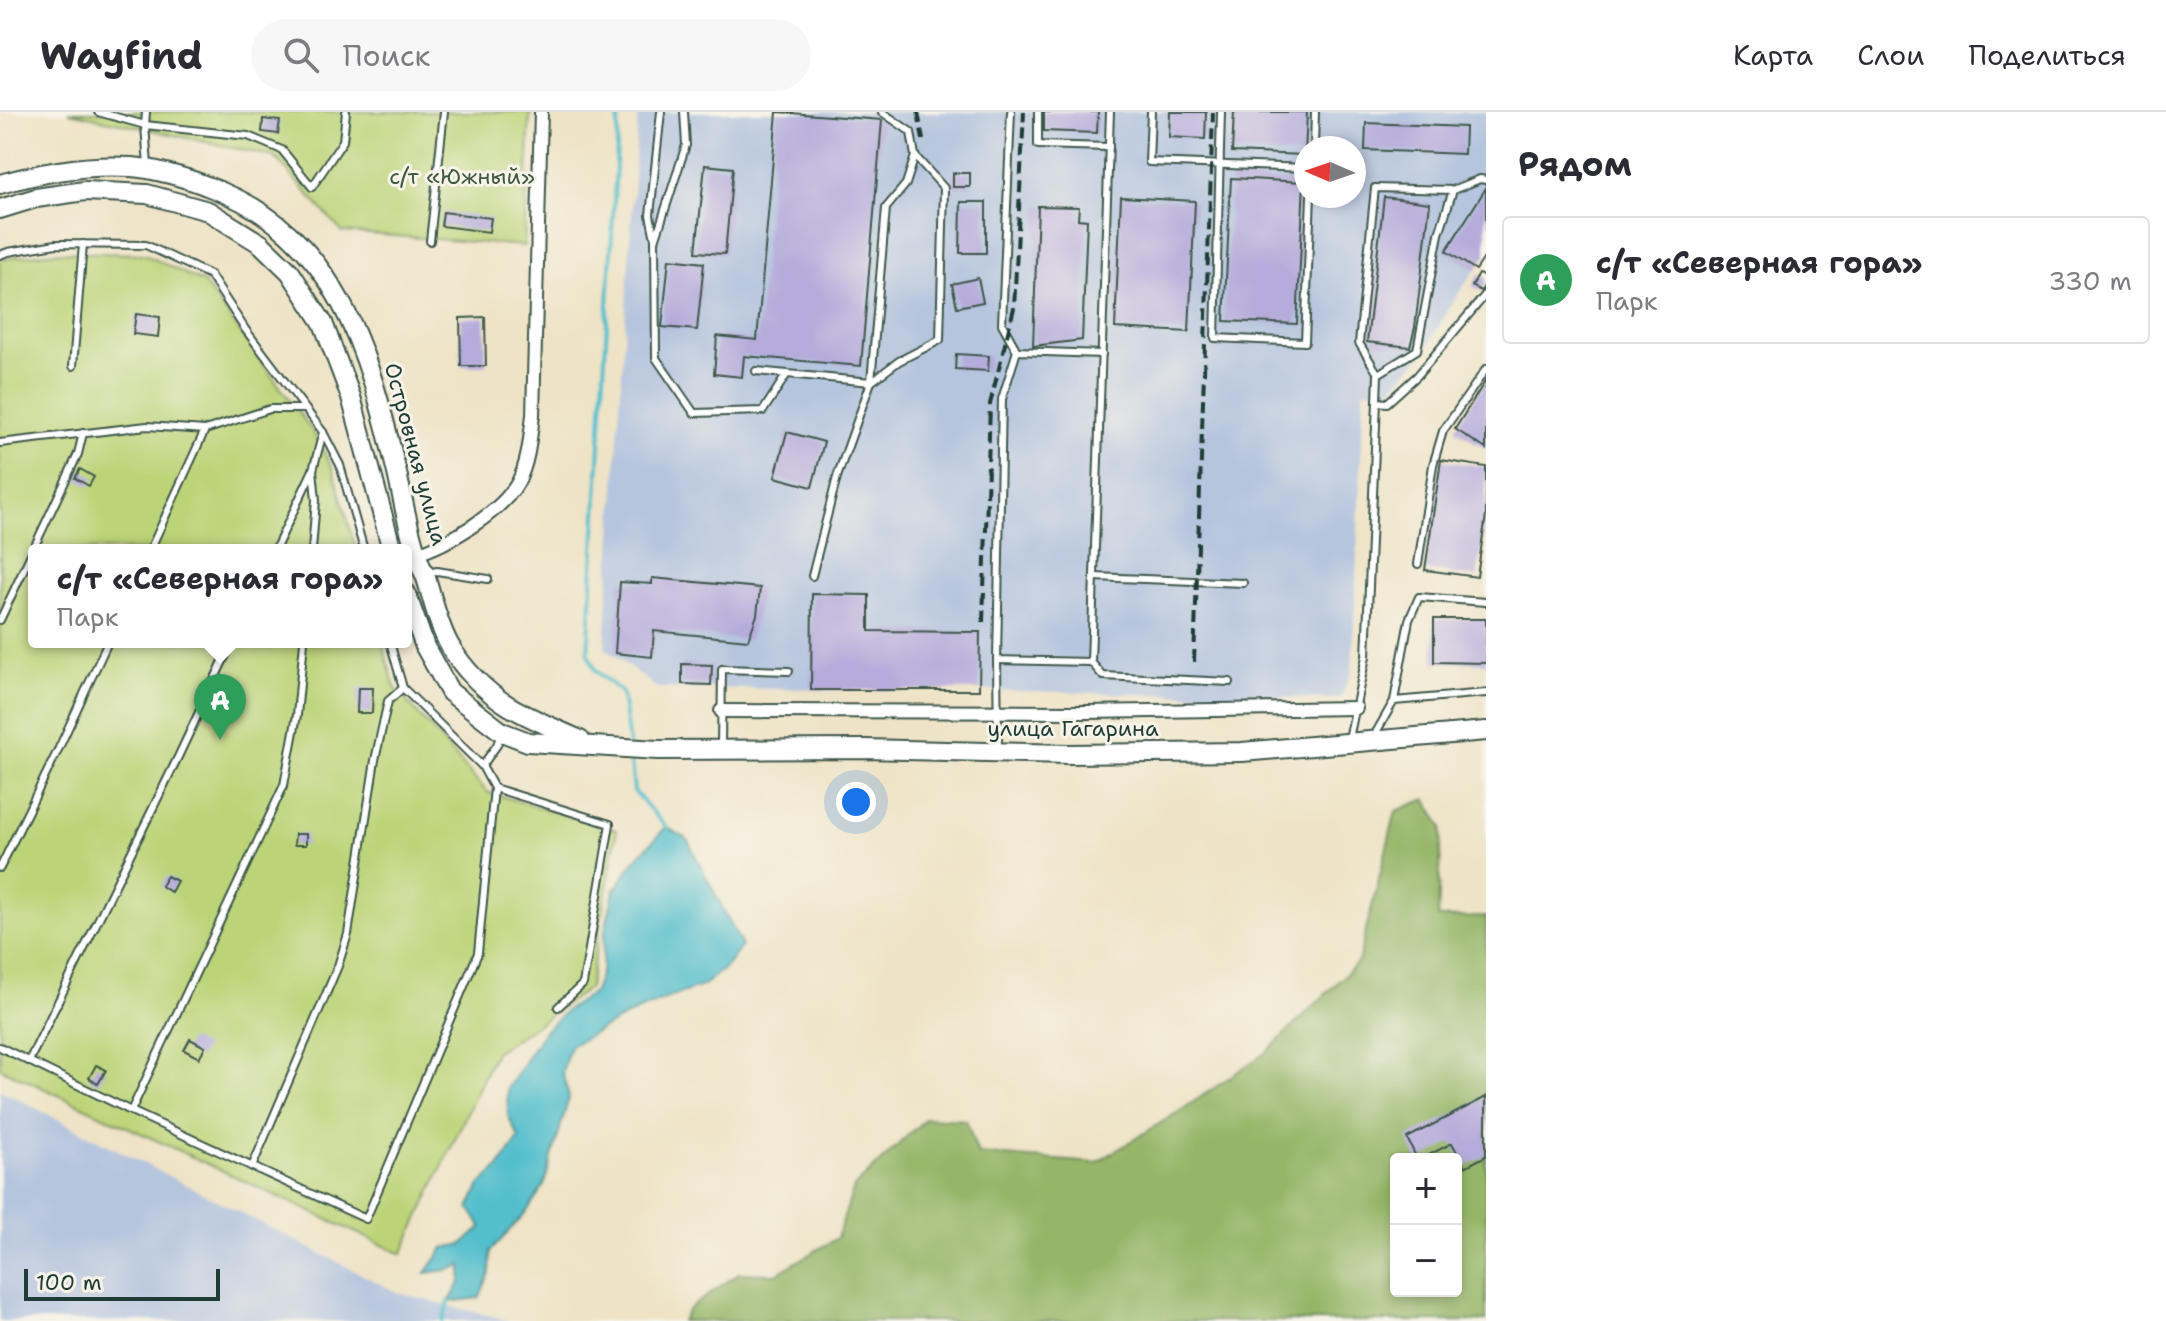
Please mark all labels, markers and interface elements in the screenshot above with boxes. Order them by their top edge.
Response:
search box [251,19,811,91]
text: Wayfind [40,30,203,81]
icon: search [279,33,323,77]
text: Поиск [343,35,430,76]
text: Карта [1733,36,1813,74]
text: Слои [1857,36,1924,74]
text: Поделиться [1968,36,2126,74]
north arrow [1294,136,1366,208]
text: Рядом [1518,141,1632,187]
park label: с/т «Южный» [389,162,535,191]
text: с/т «Северная гора» [1596,242,1922,283]
text: A [1536,263,1556,298]
text: 330 m [2048,263,2132,298]
text: Парк [1596,283,1658,318]
street label: Островная улица [378,360,454,549]
popup [28,544,412,648]
text: с/т «Северная гора» [57,558,383,599]
text: Парк [57,599,118,634]
pin: A [194,674,246,740]
street label: улица Гагарина [987,714,1159,743]
your location [836,782,876,822]
map controls [1390,1153,1462,1297]
button: + [1390,1153,1462,1225]
button: − [1390,1225,1462,1297]
scale bar [24,1265,220,1301]
text: 100 m [36,1268,102,1297]

